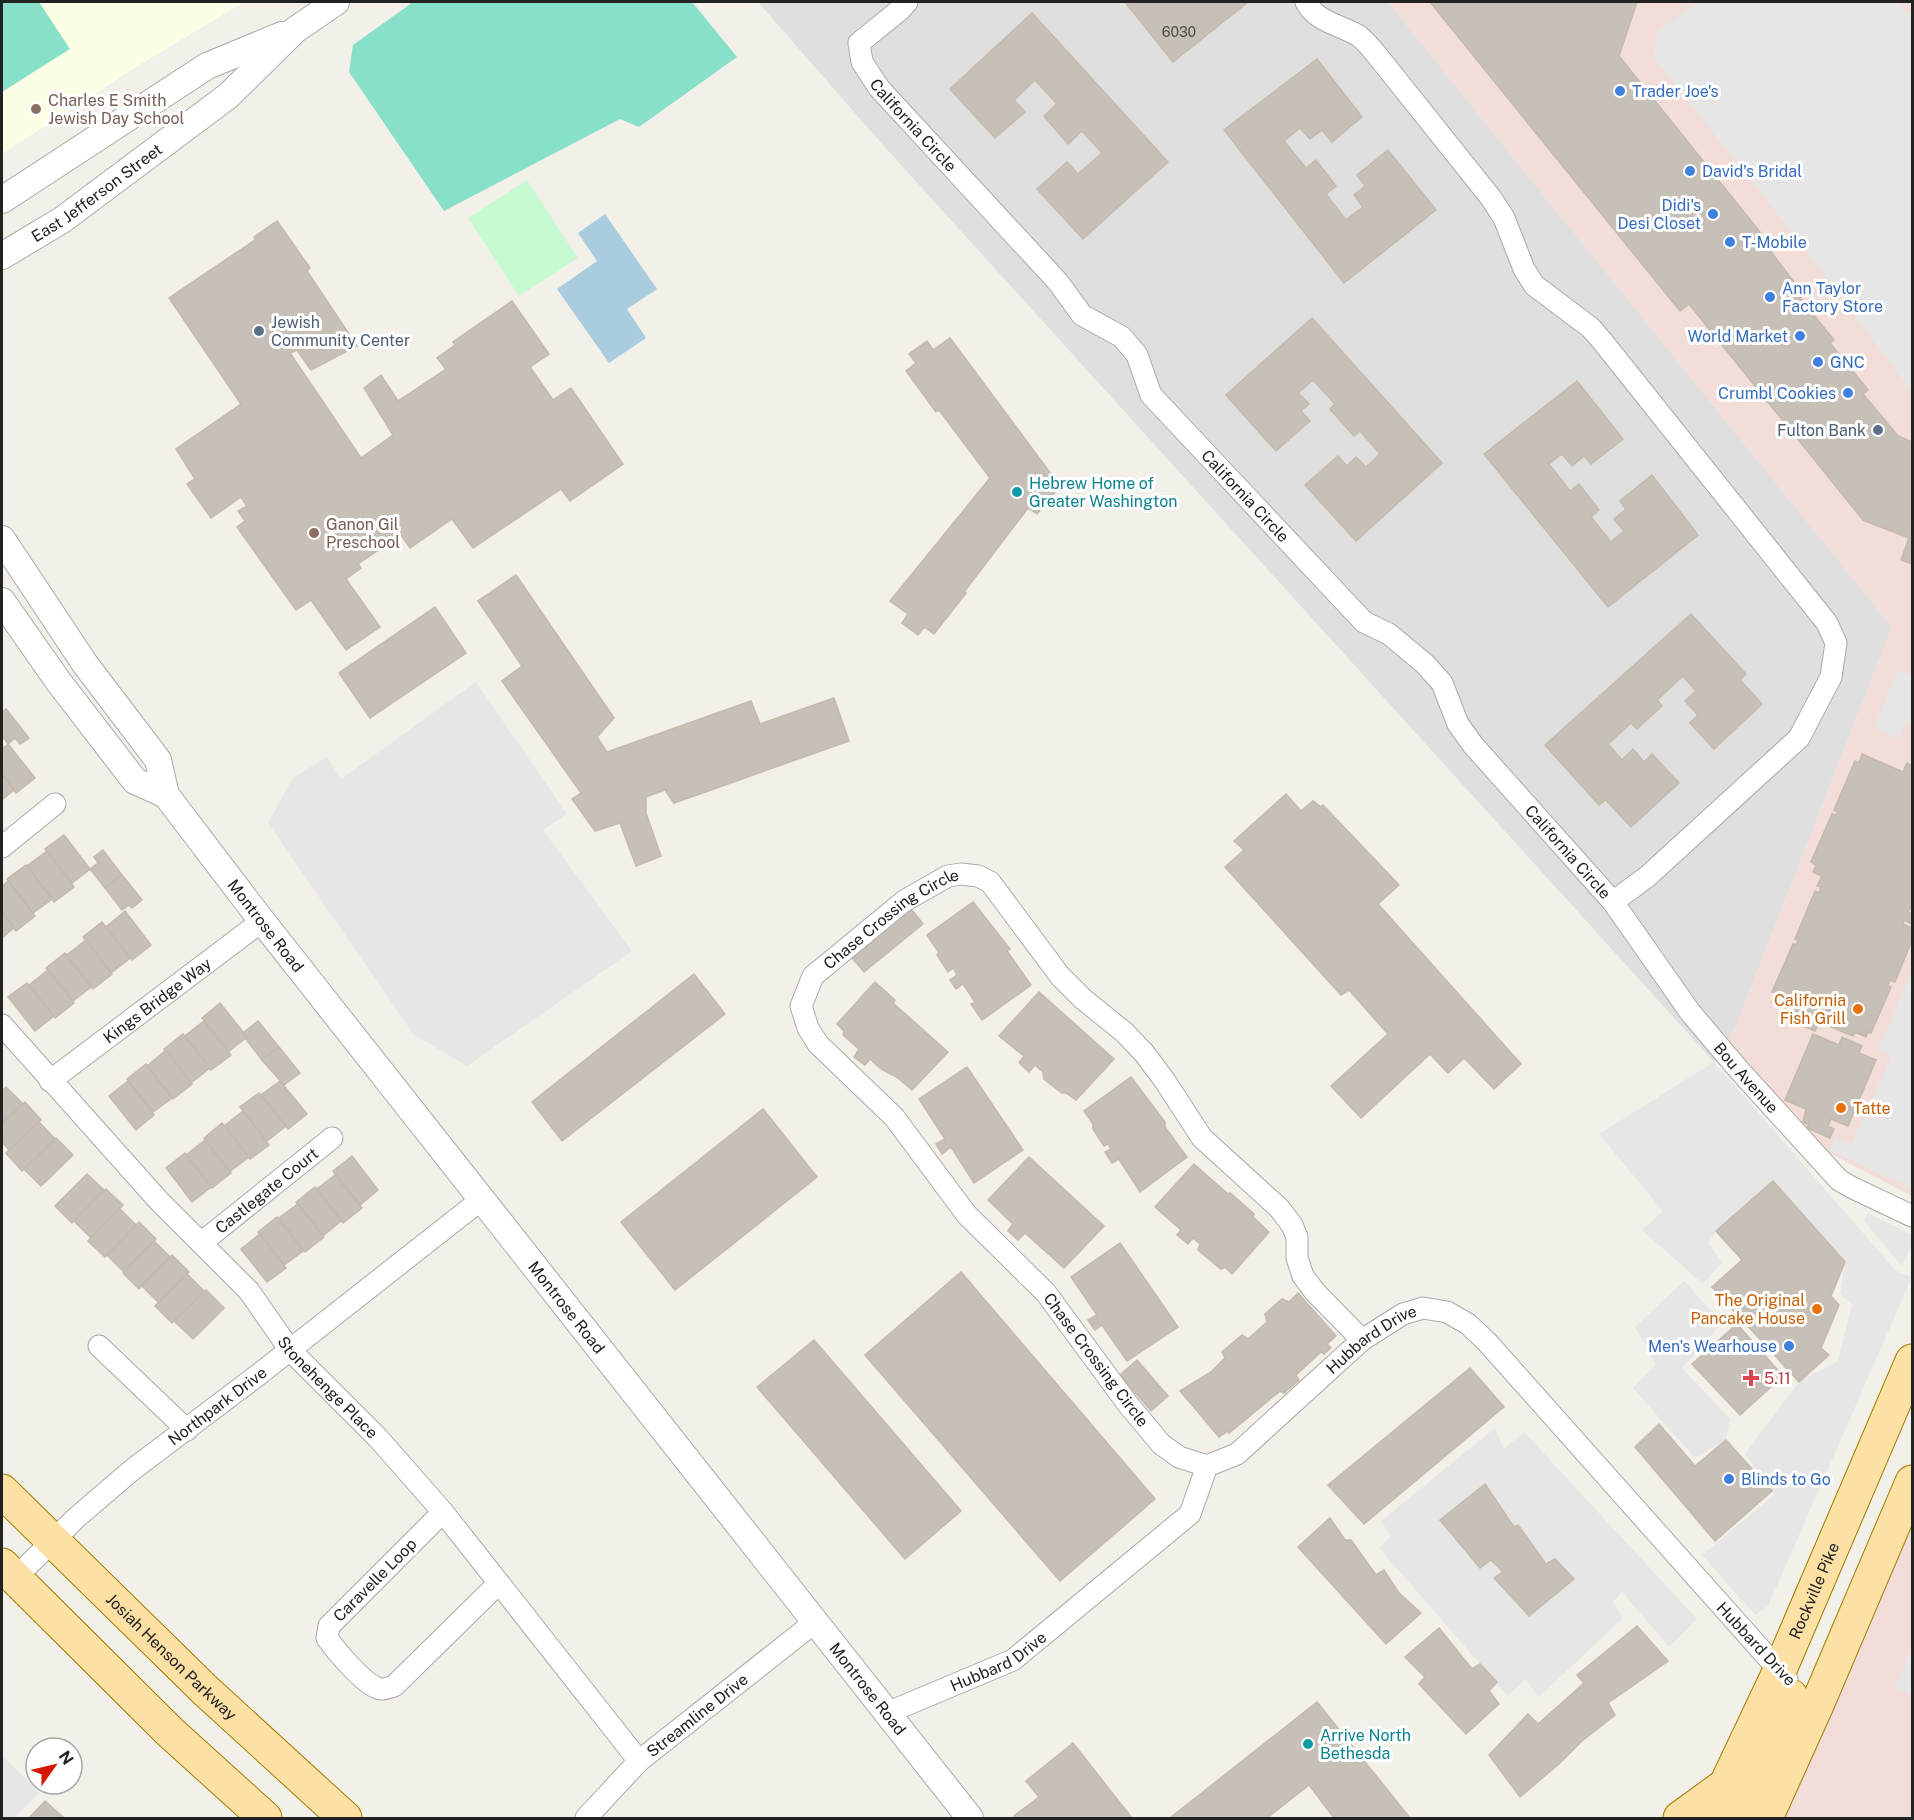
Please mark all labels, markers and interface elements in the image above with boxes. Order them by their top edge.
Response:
house number: 6030 [1162,24,1196,40]
street label: California Circle [866,75,961,175]
place label: Trader Joe's [1632,82,1719,101]
marker: Trader Joe's [1613,84,1627,98]
place label: Charles E Smith Jewish Day School [48,91,185,128]
marker: Charles E Smith Jewish Day School [29,102,43,116]
street label: East Jefferson Street [28,139,166,246]
place label: David's Bridal [1702,162,1802,181]
marker: David's Bridal [1683,164,1697,178]
place label: Didi's Desi Closet [1617,196,1701,233]
marker: Didi's Desi Closet [1706,207,1720,221]
place label: T-Mobile [1742,233,1807,252]
marker: T-Mobile [1723,235,1737,249]
place label: Ann Taylor Factory Store [1782,279,1883,316]
marker: Ann Taylor Factory Store [1763,290,1777,304]
place label: Jewish Community Center [271,313,410,350]
marker: Jewish Community Center [252,324,266,338]
place label: World Market [1688,327,1788,346]
marker: World Market [1793,329,1807,343]
place label: GNC [1830,353,1865,372]
marker: GNC [1811,355,1825,369]
place label: Crumbl Cookies [1718,384,1836,403]
marker: Crumbl Cookies [1841,386,1855,400]
place label: Fulton Bank [1777,421,1866,440]
marker: Fulton Bank [1871,423,1885,437]
street label: California Circle [1198,446,1293,546]
place label: Hebrew Home of Greater Washington [1029,474,1177,511]
marker: Hebrew Home of Greater Washington [1010,485,1024,499]
place label: Ganon Gil Preschool [326,515,400,552]
marker: Ganon Gil Preschool [307,526,321,540]
street label: California Circle [1521,801,1615,903]
street label: Chase Crossing Circle [819,865,960,973]
street label: Montrose Road [224,875,308,976]
street label: Kings Bridge Way [99,953,215,1047]
place label: California Fish Grill [1774,991,1846,1028]
marker: California Fish Grill [1851,1002,1865,1016]
street label: Bou Avenue [1710,1038,1783,1117]
place label: Tatte [1853,1099,1891,1118]
marker: Tatte [1834,1101,1848,1115]
street label: Castlegate Court [211,1144,322,1237]
street label: Montrose Road [525,1257,609,1357]
street label: Chase Crossing Circle [1039,1289,1153,1431]
place label: The Original Pancake House [1690,1291,1805,1328]
street label: Hubbard Drive [1322,1301,1419,1378]
marker: The Original Pancake House [1810,1302,1824,1316]
street label: Stonehenge Place [274,1332,382,1442]
place label: Men's Wearhouse [1648,1337,1777,1356]
marker: Men's Wearhouse [1782,1339,1796,1353]
street label: Northpark Drive [164,1363,270,1449]
marker: 5.11 [1742,1369,1760,1387]
place label: 5.11 [1764,1369,1791,1388]
place label: Blinds to Go [1741,1470,1831,1489]
marker: Blinds to Go [1722,1472,1736,1486]
street label: Caravelle Loop [329,1534,421,1626]
street label: Rockville Pike [1785,1539,1843,1642]
street label: Josiah Henson Parkway [103,1589,241,1724]
street label: Hubbard Drive [1712,1598,1800,1690]
street label: Hubbard Drive [947,1627,1050,1695]
street label: Montrose Road [826,1639,910,1739]
street label: Streamline Drive [643,1669,752,1761]
place label: Arrive North Bethesda [1320,1726,1411,1763]
north arrow [24,1736,84,1796]
marker: Arrive North Bethesda [1301,1737,1315,1751]
text: N [55,1747,77,1768]

